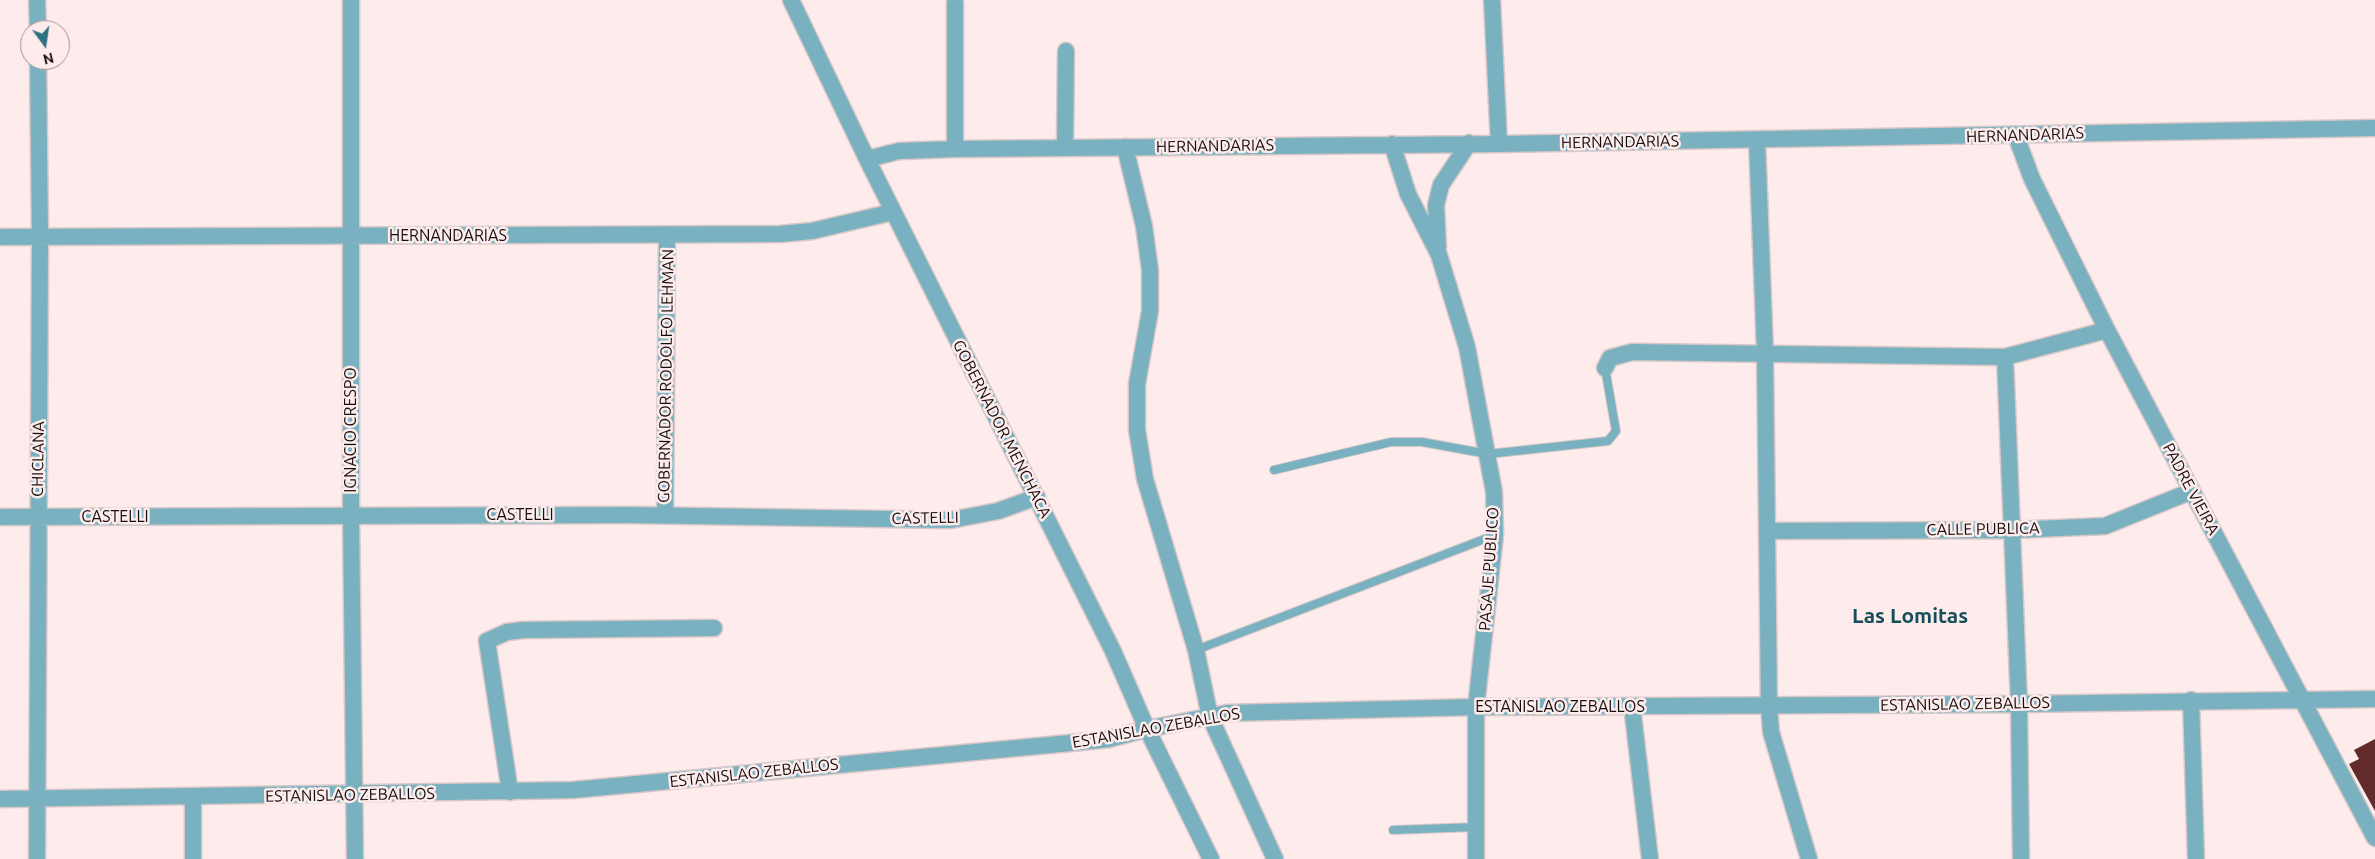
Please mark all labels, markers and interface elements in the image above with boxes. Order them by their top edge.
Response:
north arrow [20,20,70,70]
text: N [41,50,55,68]
street label: HERNANDARIAS [1966,123,2084,147]
street label: HERNANDARIAS [1561,131,1679,153]
street label: HERNANDARIAS [1156,135,1274,157]
street label: HERNANDARIAS [389,226,507,246]
street label: GOBERNADOR RODOLFO LEHMAN [654,249,678,503]
street label: GOBERNADOR MENCHACA [949,337,1055,521]
street label: IGNACIO CRESPO [341,367,361,493]
street label: CHICLANA [28,421,48,497]
street label: PADRE VIEIRA [2159,440,2223,538]
street label: CASTELLI [486,505,554,525]
street label: PASAJE PUBLICO [1475,506,1503,632]
street label: CASTELLI [81,507,149,527]
street label: CASTELLI [891,508,959,528]
street label: CALLE PUBLICA [1926,518,2040,540]
district label: Las Lomitas [1852,603,1968,629]
street label: ESTANISLAO ZEBALLOS [1880,693,2050,715]
street label: ESTANISLAO ZEBALLOS [1475,697,1645,717]
street label: ESTANISLAO ZEBALLOS [1071,704,1241,752]
street label: ESTANISLAO ZEBALLOS [669,755,839,791]
street label: ESTANISLAO ZEBALLOS [265,784,435,806]

